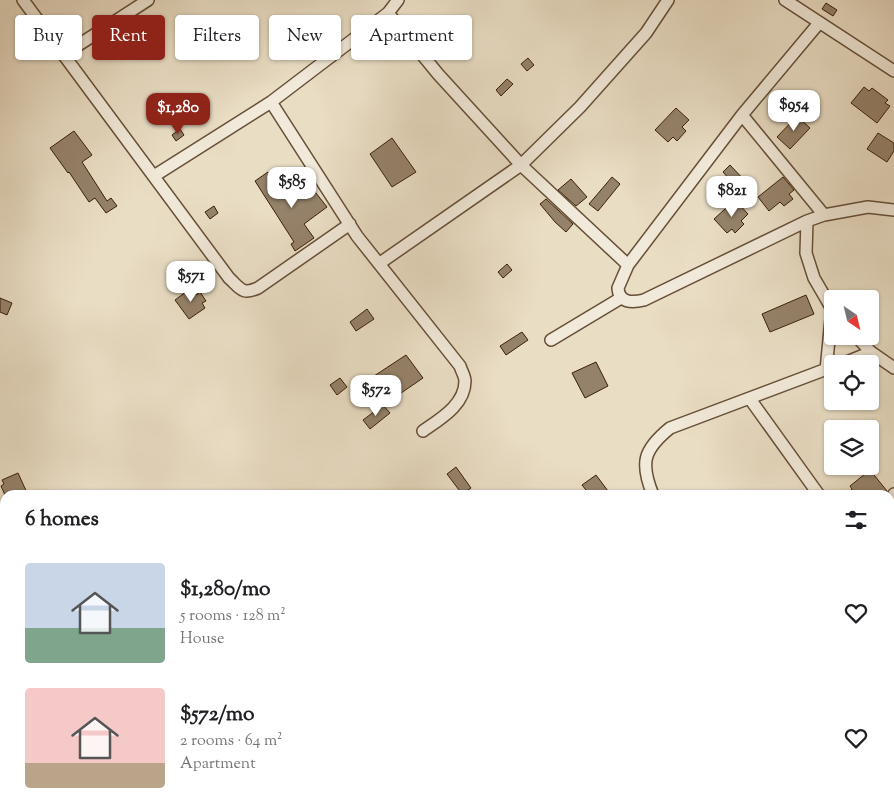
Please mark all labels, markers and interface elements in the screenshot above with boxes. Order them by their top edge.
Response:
chip: Buy [15,15,82,60]
chip: Rent [92,15,165,60]
chip: Filters [175,15,259,60]
chip: New [269,15,341,60]
chip: Apartment [351,15,472,60]
pin: $954 [764,90,824,132]
pin: $1,280 [137,92,219,135]
text: $954 [779,94,809,117]
text: $1,280 [157,97,199,120]
pin: $585 [262,166,322,209]
text: $585 [278,171,306,194]
pin: $821 [702,176,762,218]
text: $821 [717,180,747,203]
pin: $571 [161,260,221,303]
text: $571 [177,265,205,288]
north arrow [824,290,879,345]
map controls [824,290,879,475]
button: locate [824,355,879,410]
pin: $572 [346,374,406,417]
text: $572 [361,379,391,402]
button: layers [824,420,879,475]
text: 6 homes [25,505,99,535]
icon: filters [842,506,870,534]
text: $1,280/mo [180,575,271,605]
icon: home [65,583,125,643]
icon: heart [842,599,870,627]
text: 5 rooms · 128 m² [180,605,286,628]
text: House [180,628,224,651]
text: $572/mo [180,700,254,730]
icon: home [65,708,125,768]
icon: heart [842,724,870,752]
text: 2 rooms · 64 m² [180,730,283,753]
text: Apartment [180,753,256,776]

